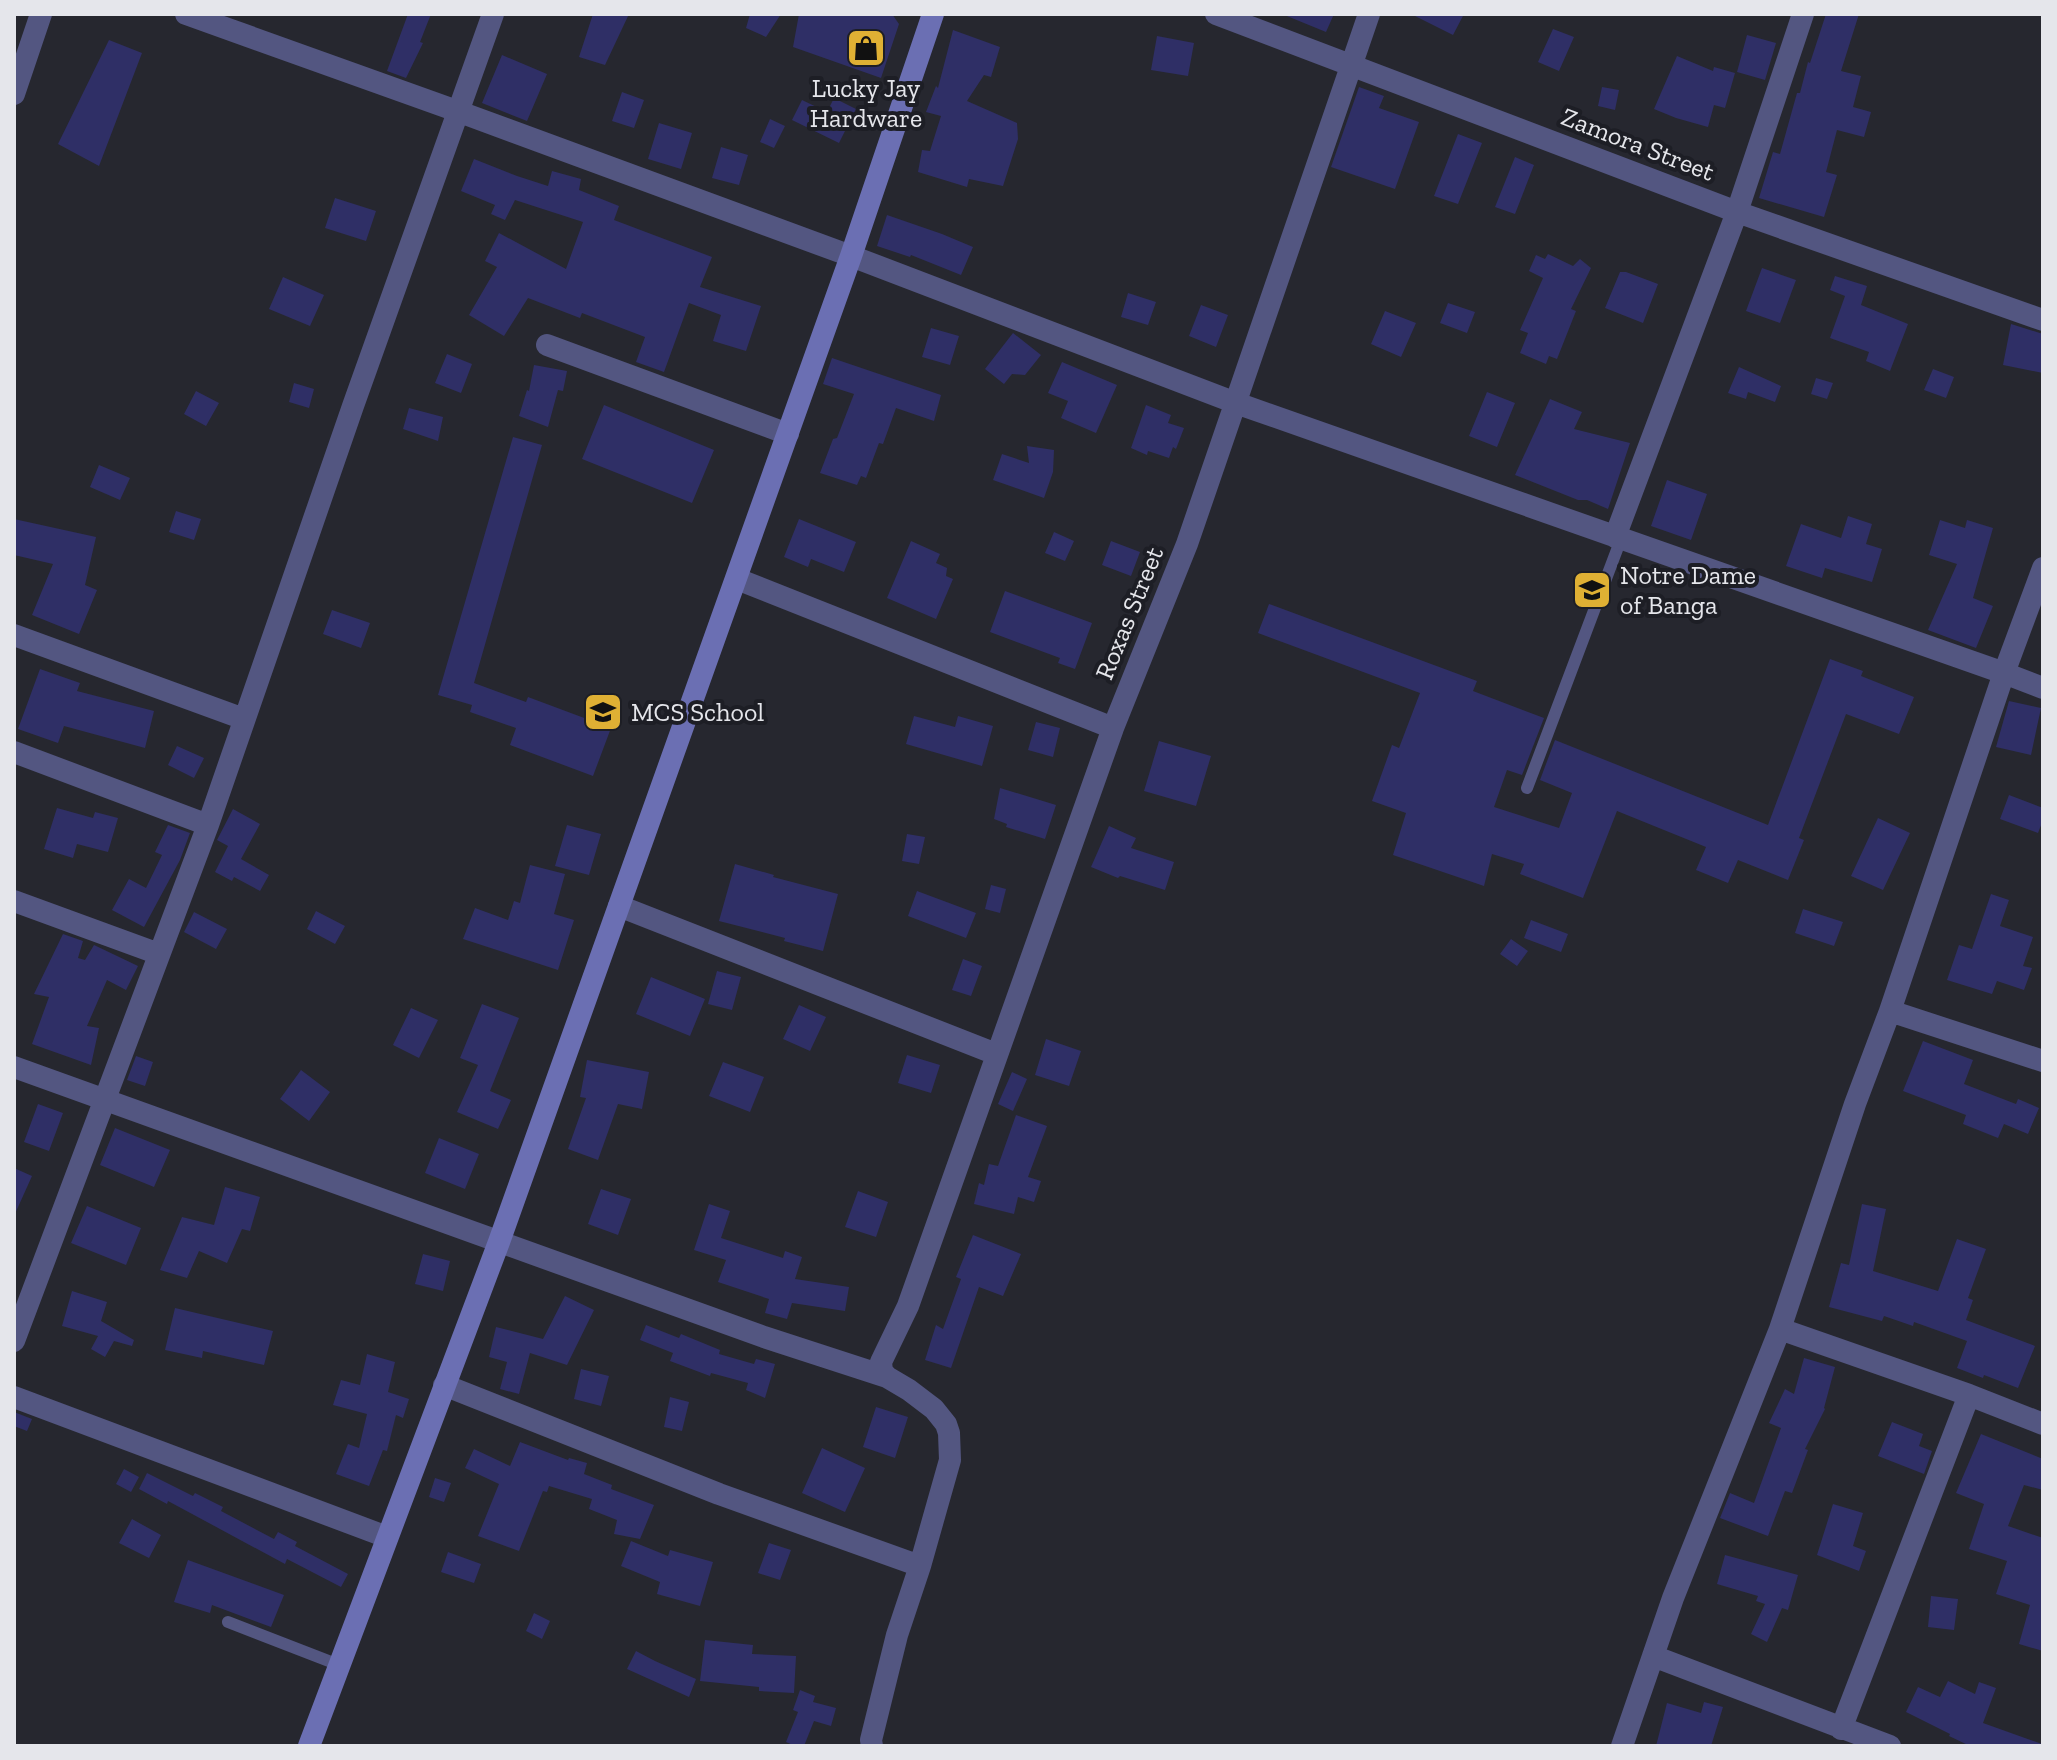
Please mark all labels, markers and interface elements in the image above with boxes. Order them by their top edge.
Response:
shop icon: Lucky Jay Hardware [845,27,887,69]
place label: Lucky Jay Hardware [810,72,922,134]
street label: Zamora Street [1557,100,1719,188]
street label: Roxas Street [1088,542,1170,684]
place label: Notre Dame of Banga [1620,559,1756,621]
school or university icon: Notre Dame of Banga [1571,569,1613,611]
school or university icon: MCS School [582,691,624,733]
place label: MCS School [631,696,764,728]

